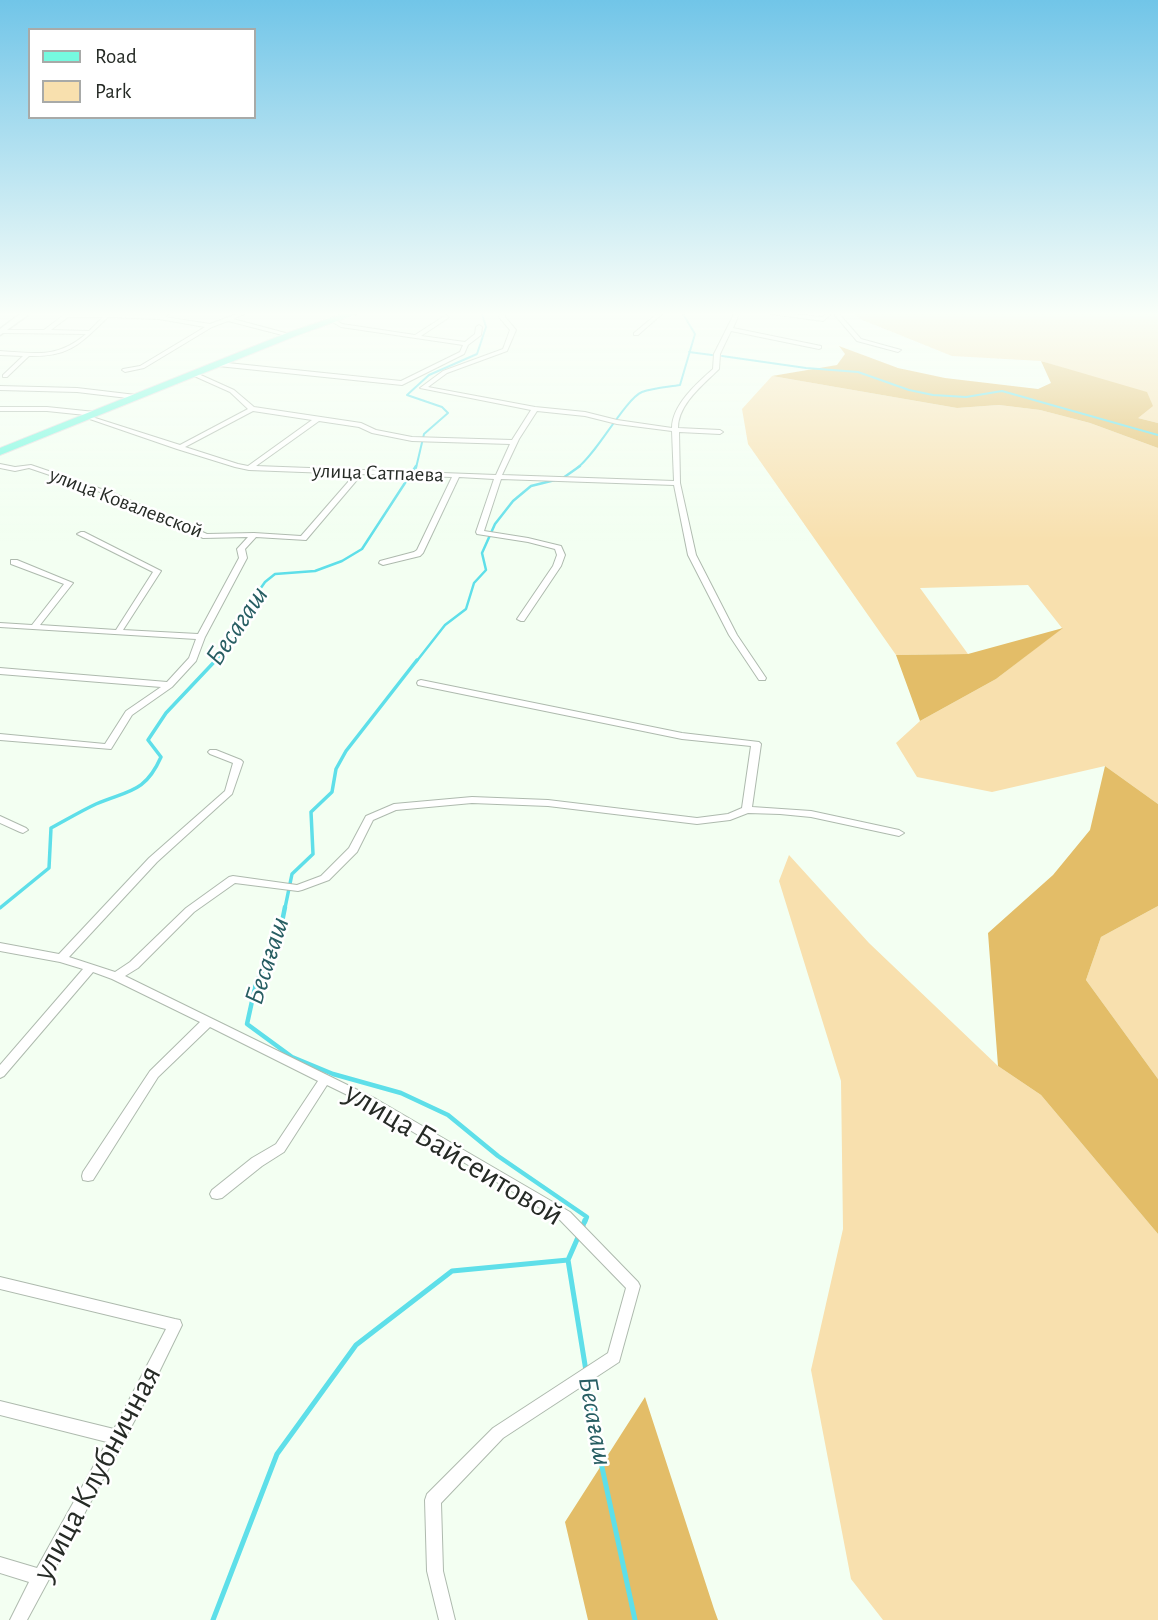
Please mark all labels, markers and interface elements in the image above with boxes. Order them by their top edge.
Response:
legend [28,28,256,119]
text: Road [95,46,137,67]
text: Park [95,81,131,102]
street label: улица Сатпаева [312,458,444,488]
street label: улица Ковалевской [46,462,206,544]
water label: Бесагаш [198,580,276,672]
water label: Бесағаш [237,913,297,1009]
street label: улица Байсеитовой [338,1074,570,1234]
street label: улица Клубничная [24,1359,170,1587]
water label: Бесағаш [571,1374,619,1468]

